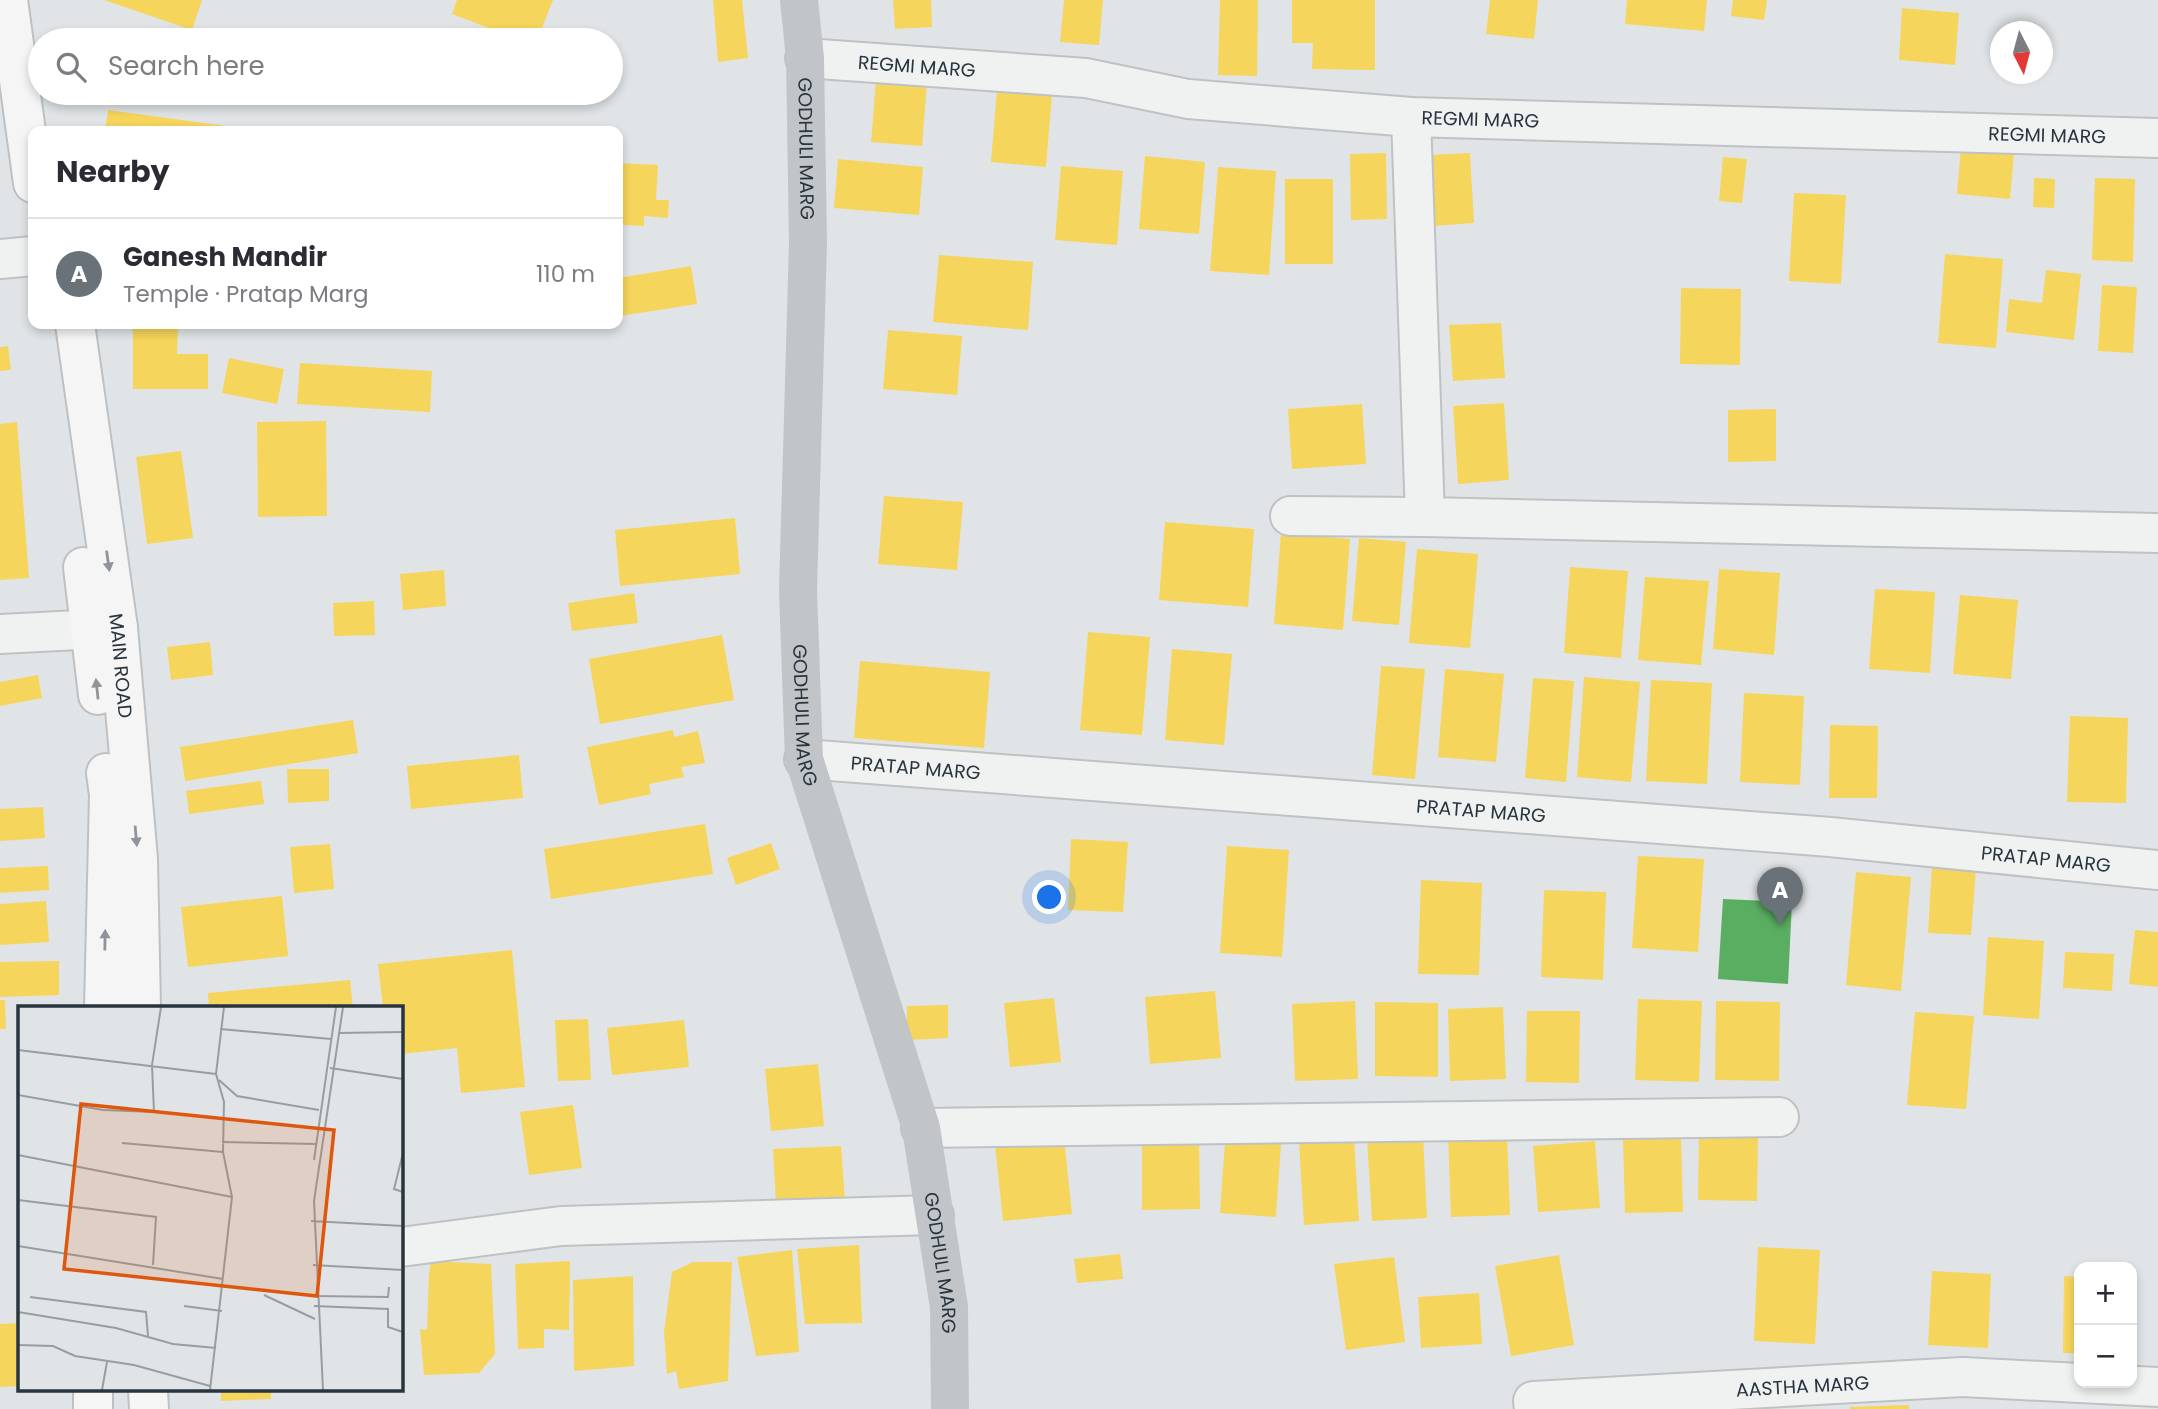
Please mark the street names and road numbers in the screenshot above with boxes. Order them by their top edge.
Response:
street label: REGMI MARG [857,49,976,84]
street label: GODHULI MARG [791,77,821,220]
street label: REGMI MARG [1421,104,1540,135]
street label: REGMI MARG [1988,120,2106,151]
street label: MAIN ROAD [102,612,139,719]
street label: GODHULI MARG [786,644,825,790]
street label: PRATAP MARG [850,750,982,786]
street label: PRATAP MARG [1415,793,1547,829]
street label: PRATAP MARG [1980,839,2112,879]
street label: GODHULI MARG [917,1190,962,1334]
street label: AASTHA MARG [1735,1369,1870,1404]

